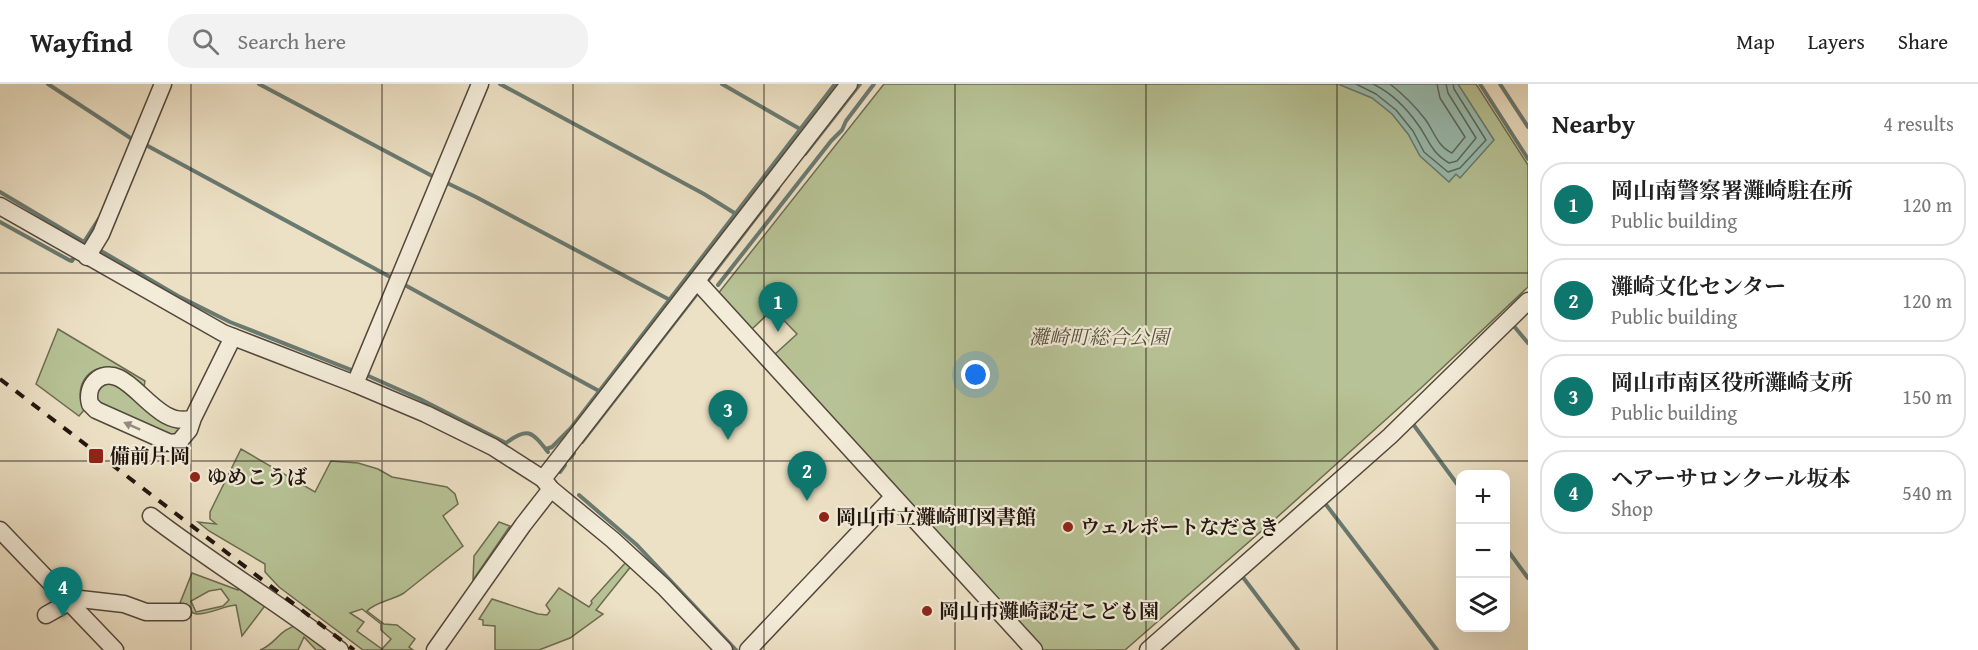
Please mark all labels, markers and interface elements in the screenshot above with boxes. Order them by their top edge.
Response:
search box [168,14,588,68]
text: Wayfind [30,21,132,62]
icon: search [189,25,222,58]
text: Search here [237,25,346,57]
text: Map [1736,26,1775,57]
text: Layers [1808,26,1865,57]
text: Share [1898,26,1948,57]
text: Nearby [1552,104,1635,143]
text: 4 results [1883,109,1954,138]
text: 岡山南警察署灘崎駐在所 [1611,174,1853,206]
text: 1 [1568,190,1579,219]
text: 120 m [1902,190,1952,219]
text: Public building [1611,206,1737,235]
text: 灘崎文化センター [1611,270,1786,302]
pin: 1 [758,282,798,332]
text: 2 [1568,286,1579,315]
text: 120 m [1902,286,1952,315]
text: Public building [1611,302,1737,331]
park label: 灘崎町総合公園 [1029,322,1172,351]
your location [961,360,990,389]
text: 岡山市南区役所灘崎支所 [1611,366,1853,398]
text: 3 [1568,382,1579,411]
text: 150 m [1902,382,1952,411]
pin: 3 [708,390,748,440]
text: Public building [1611,398,1737,427]
one-way arrow [123,421,141,431]
place label: 備前片岡 [110,441,190,470]
marker: 備前片岡 [87,447,105,465]
pin: 2 [788,452,826,501]
place label: ゆめこうば [207,462,307,491]
text: ヘアーサロンクール坂本 [1611,462,1851,494]
marker: ゆめこうば [188,470,202,484]
map controls [1456,470,1510,632]
button: + [1456,470,1510,524]
text: 4 [1568,478,1579,507]
text: 540 m [1902,478,1952,507]
text: Shop [1611,494,1653,523]
place label: 岡山市立灘崎町図書館 [836,502,1036,531]
marker: 岡山市立灘崎町図書館 [817,510,831,524]
place label: ウェルポートなださき [1080,512,1279,541]
marker: ウェルポートなださき [1061,520,1075,534]
button: − [1456,524,1510,578]
pin: 4 [44,568,82,617]
button: layers [1456,578,1510,632]
place label: 岡山市灘崎認定こども園 [939,596,1159,625]
marker: 岡山市灘崎認定こども園 [920,604,934,618]

